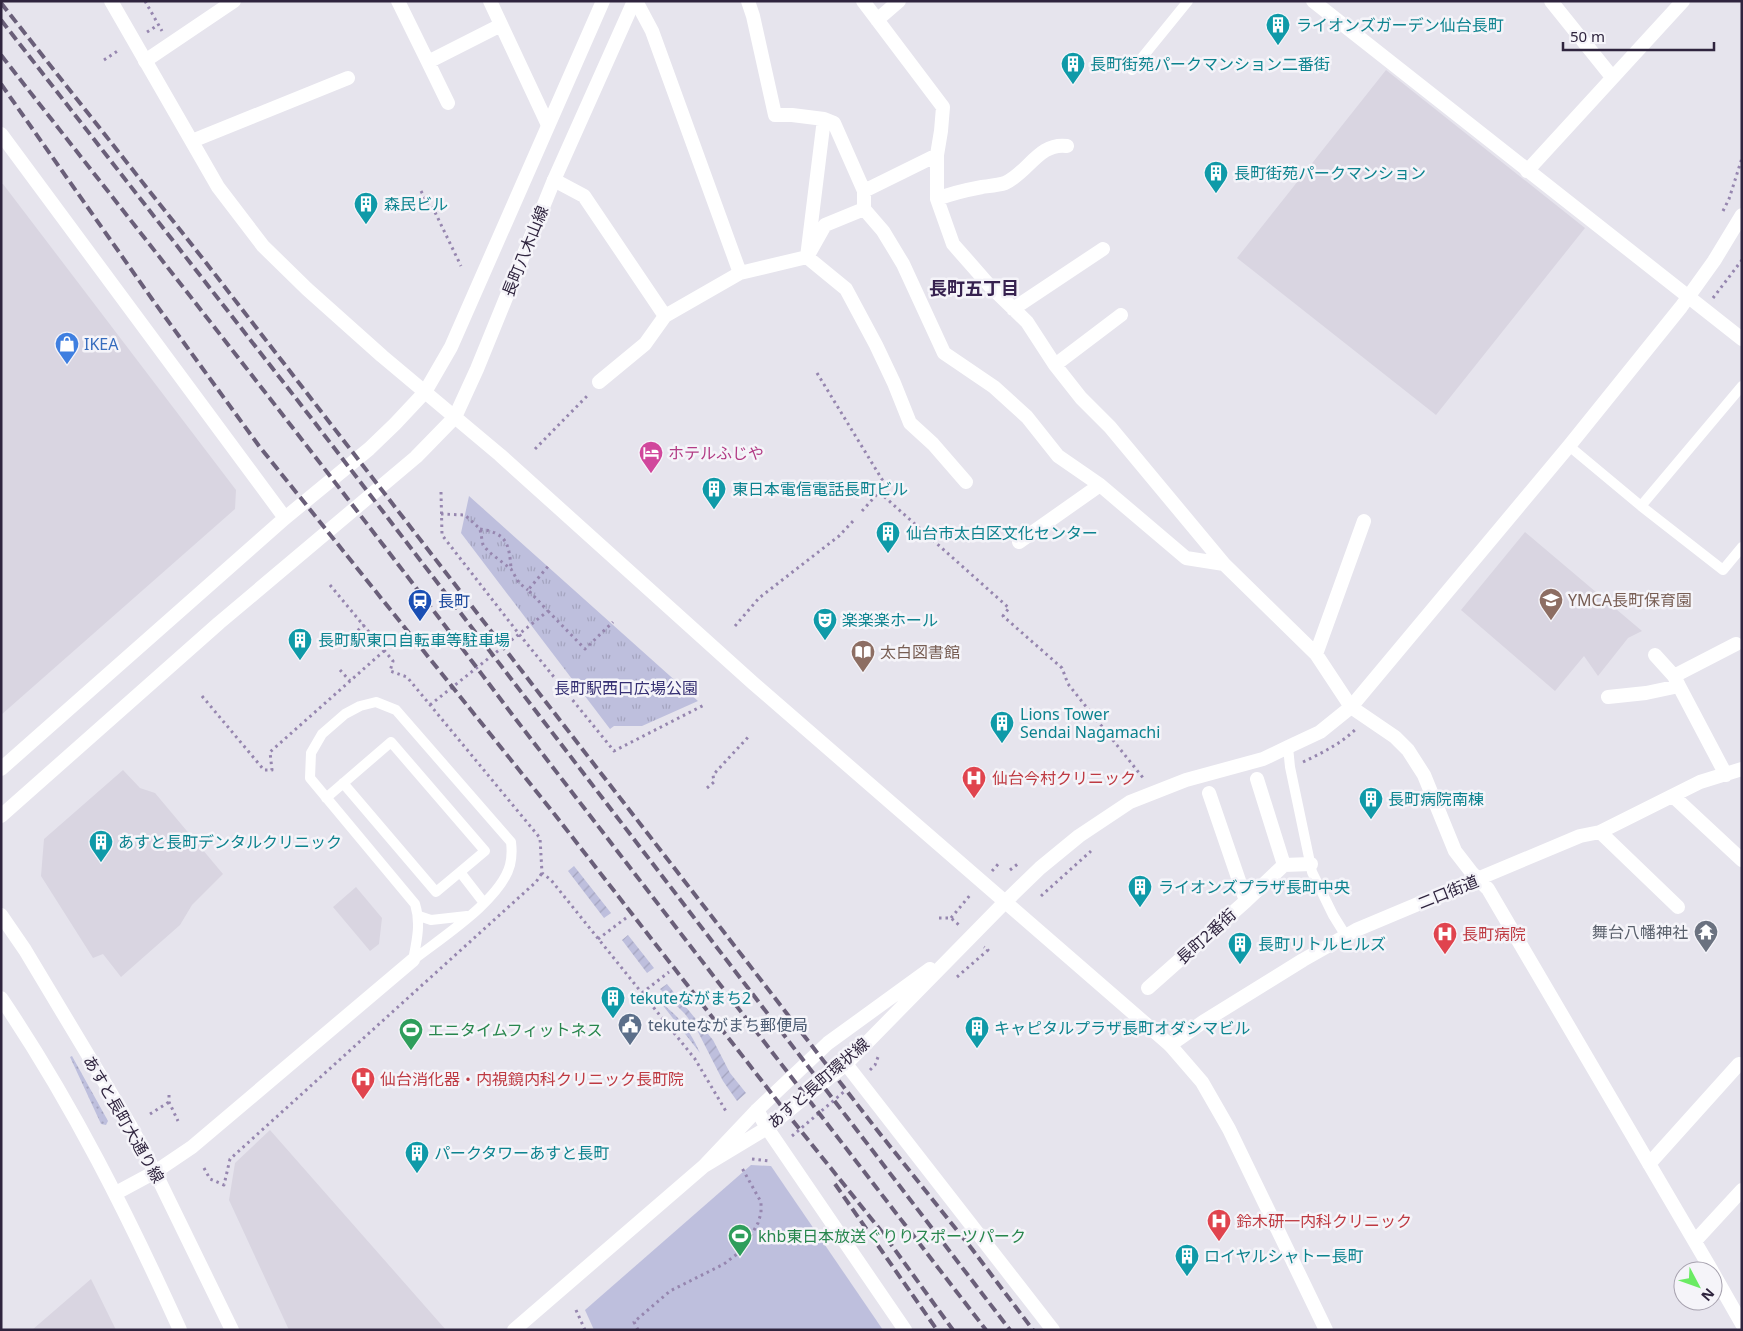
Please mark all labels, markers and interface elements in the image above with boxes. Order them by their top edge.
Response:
building icon: ライオンズガーデン仙台長町 [1265,12,1291,46]
place label: ライオンズガーデン仙台長町 [1296,14,1504,36]
scale bar [1563,20,1714,52]
text: 50 m [1570,26,1605,46]
building icon: 長町街苑パークマンション二番街 [1060,51,1086,85]
place label: 長町街苑パークマンション二番街 [1090,53,1330,75]
building icon: 長町街苑パークマンション [1203,160,1229,194]
place label: 長町街苑パークマンション [1234,162,1426,184]
building icon: 森民ビル [353,191,379,225]
place label: 森民ビル [384,193,448,215]
street label: 長町八木山線 [497,202,553,300]
district label: 長町五丁目 [929,276,1019,300]
shop icon: IKEA [54,331,80,365]
place label: IKEA [84,333,119,355]
hotel icon: ホテルふじや [638,440,664,474]
place label: ホテルふじや [668,442,764,464]
building icon: 東日本電信電話長町ビル [701,476,727,510]
place label: 東日本電信電話長町ビル [732,478,908,500]
building icon: 仙台市太白区文化センター [875,520,901,554]
place label: 仙台市太白区文化センター [906,522,1098,544]
school or university icon: YMCA長町保育園 [1538,587,1564,621]
station icon: 長町 [407,588,433,622]
place label: YMCA長町保育園 [1568,589,1692,611]
place label: 長町 [438,590,470,612]
theatre icon: 楽楽楽ホール [812,607,838,641]
place label: 楽楽楽ホール [842,609,938,631]
building icon: 長町駅東口自転車等駐車場 [287,627,313,661]
place label: 長町駅東口自転車等駐車場 [318,629,510,651]
library icon: 太白図書館 [850,639,876,673]
place label: 太白図書館 [880,641,960,663]
park label: 長町駅西口広場公園 [554,677,698,699]
place label: Lions Tower Sendai Nagamachi [1020,703,1160,743]
building icon: Lions Tower Sendai Nagamachi [989,710,1015,744]
hospital icon: 仙台今村クリニック [961,765,987,799]
place label: 仙台今村クリニック [992,767,1136,789]
building icon: 長町病院南棟 [1358,786,1384,820]
place label: 長町病院南棟 [1388,788,1484,810]
building icon: あすと長町デンタルクリニック [88,829,114,863]
place label: あすと長町デンタルクリニック [118,831,342,853]
street label: 二口街道 [1414,870,1482,914]
building icon: ライオンズプラザ長町中央 [1127,874,1153,908]
place label: ライオンズプラザ長町中央 [1158,876,1350,898]
street label: 長町2番街 [1171,903,1241,969]
temple icon: 舞台八幡神社 [1693,919,1719,953]
hospital icon: 長町病院 [1432,921,1458,955]
place label: 舞台八幡神社 [1592,921,1688,943]
place label: 長町病院 [1462,923,1526,945]
building icon: 長町リトルヒルズ [1227,931,1253,965]
place label: 長町リトルヒルズ [1258,933,1386,955]
building icon: tekuteながまち2 [600,985,626,1019]
place label: tekuteながまち2 [630,987,751,1009]
public building icon: tekuteながまち郵便局 [617,1012,643,1046]
place label: tekuteながまち郵便局 [648,1014,808,1036]
building icon: キャピタルプラザ長町オダシマビル [964,1015,990,1049]
sports icon: エニタイムフィットネス [398,1017,424,1051]
place label: キャピタルプラザ長町オダシマビル [994,1017,1250,1039]
place label: エニタイムフィットネス [428,1019,602,1041]
street label: あすと長町環状線 [762,1033,874,1133]
street label: あすと長町大通り線 [78,1051,170,1187]
hospital icon: 仙台消化器・内視鏡内科クリニック長町院 [350,1066,376,1100]
place label: 仙台消化器・内視鏡内科クリニック長町院 [380,1068,684,1090]
building icon: パークタワーあすと長町 [404,1140,430,1174]
place label: パークタワーあすと長町 [434,1142,609,1164]
hospital icon: 鈴木研一内科クリニック [1206,1208,1232,1242]
place label: 鈴木研一内科クリニック [1236,1210,1412,1232]
sports icon: khb東日本放送ぐりりスポーツパーク [727,1223,753,1257]
place label: khb東日本放送ぐりりスポーツパーク [758,1225,1026,1247]
building icon: ロイヤルシャトー長町 [1174,1243,1200,1277]
place label: ロイヤルシャトー長町 [1204,1245,1364,1267]
north arrow [1673,1261,1723,1311]
text: N [1697,1284,1719,1305]

